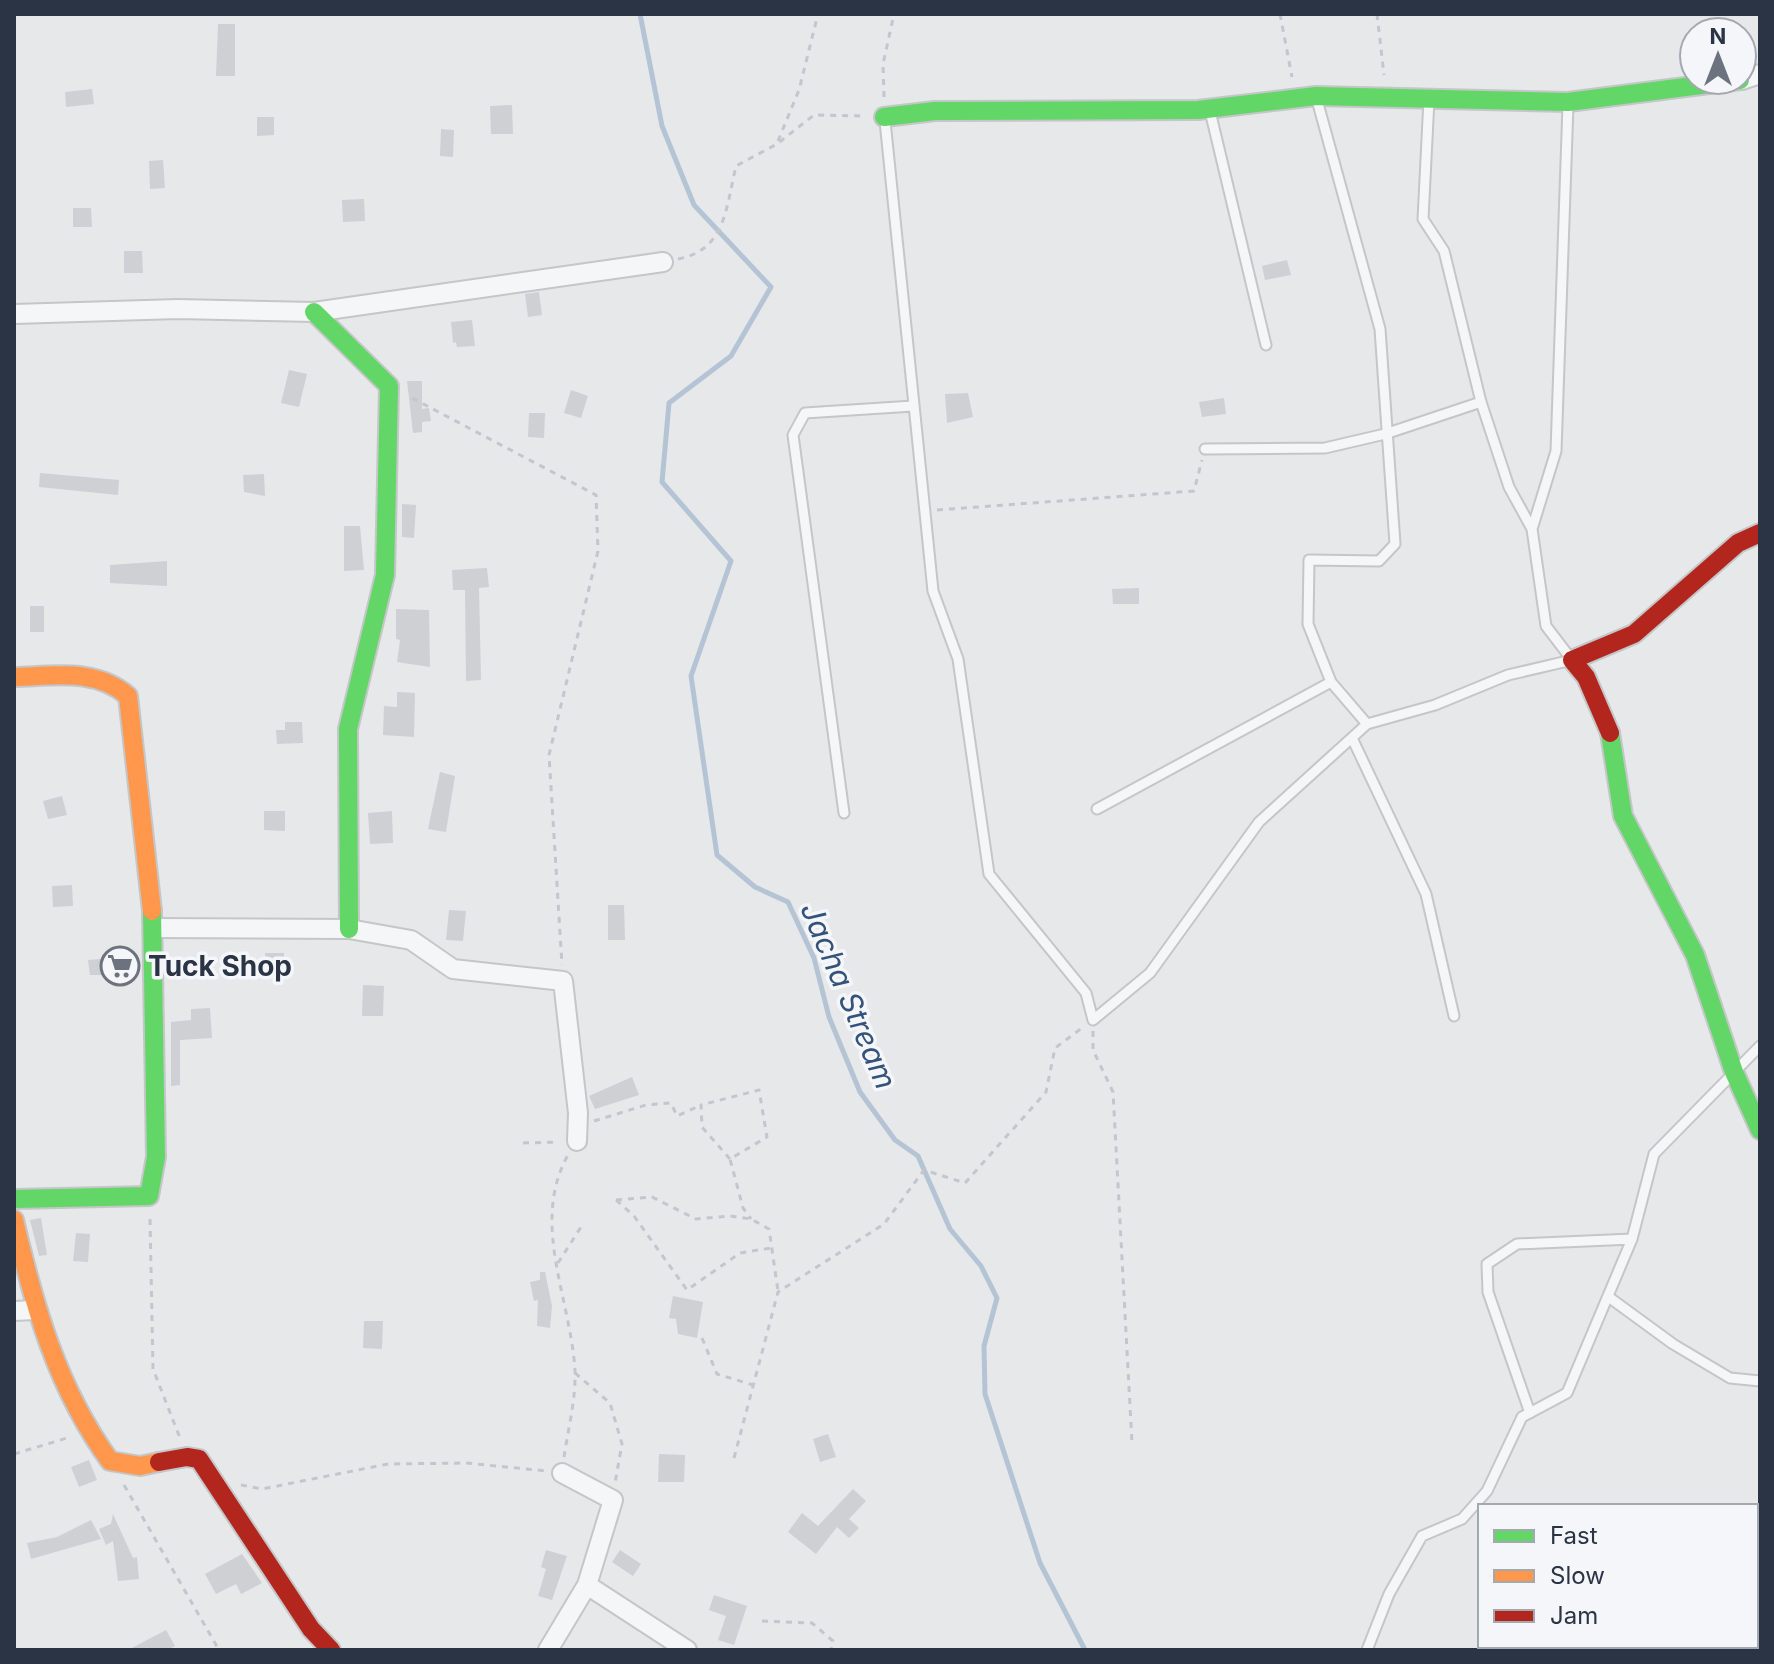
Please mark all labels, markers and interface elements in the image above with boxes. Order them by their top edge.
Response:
north arrow [1678,16,1758,96]
text: N [1710,23,1726,49]
water label: Jacha Stream [793,897,904,1094]
supermarket icon: Tuck Shop [99,945,141,987]
place label: Tuck Shop [148,949,292,983]
legend [1478,1504,1758,1648]
text: Fast [1550,1521,1598,1550]
text: Slow [1550,1561,1605,1590]
text: Jam [1550,1601,1598,1630]

